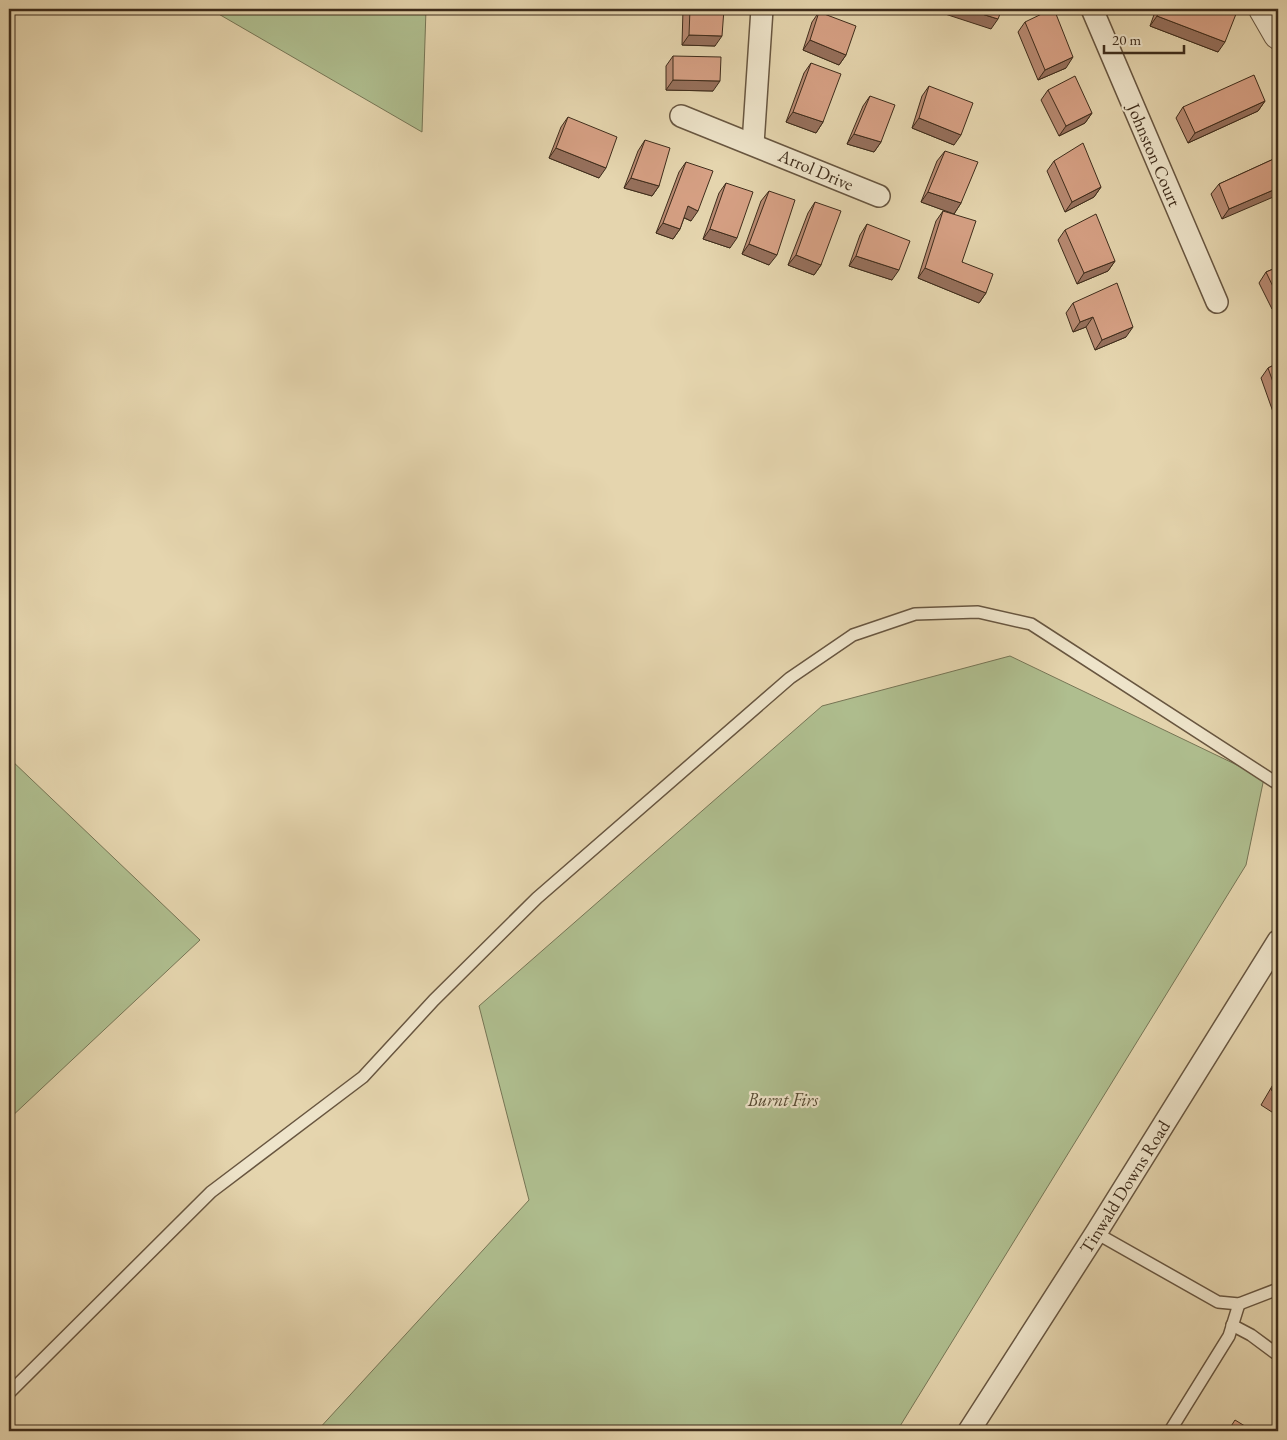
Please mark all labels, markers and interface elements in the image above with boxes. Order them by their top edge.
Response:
scale bar [1104,22,1184,54]
text: 20 m [1112,30,1141,49]
street label: Johnston Court [1122,98,1187,210]
street label: Arrol Drive [774,143,857,196]
park label: Burnt Firs [747,1088,819,1111]
street label: Tinwald Downs Road [1074,1115,1175,1258]

